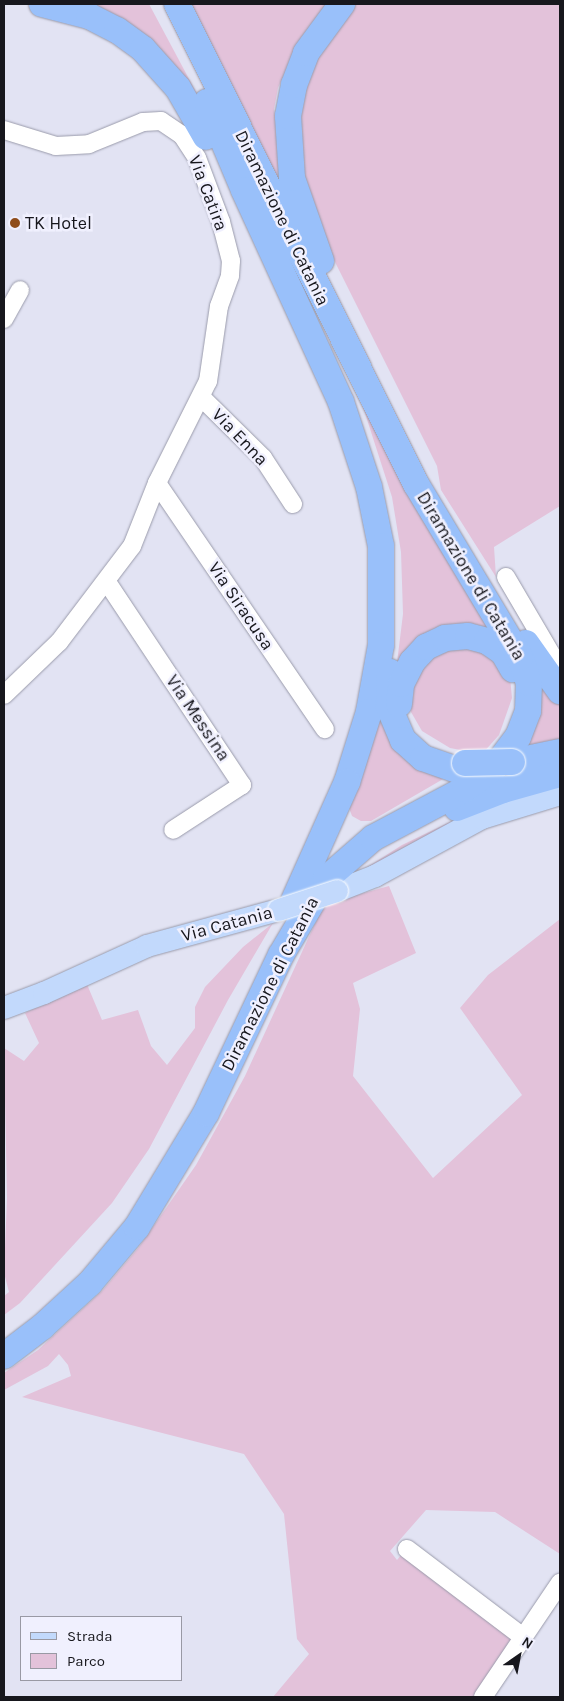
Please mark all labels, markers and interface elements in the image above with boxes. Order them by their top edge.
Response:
street label: Diramazione di Catania [230,127,334,309]
street label: Via Catira [184,152,232,234]
place label: TK Hotel [25,212,92,234]
marker: TK Hotel [9,217,21,229]
street label: Via Enna [207,404,273,470]
street label: Diramazione di Catania [412,488,530,664]
street label: Via Siracusa [204,558,278,654]
street label: Via Messina [161,671,235,765]
street label: Diramazione di Catania [217,893,323,1075]
street label: Via Catania [179,901,275,947]
legend [20,1616,182,1681]
text: Strada [67,1627,113,1645]
north arrow [494,1631,544,1681]
text: N [519,1633,536,1653]
text: Parco [67,1652,105,1670]

